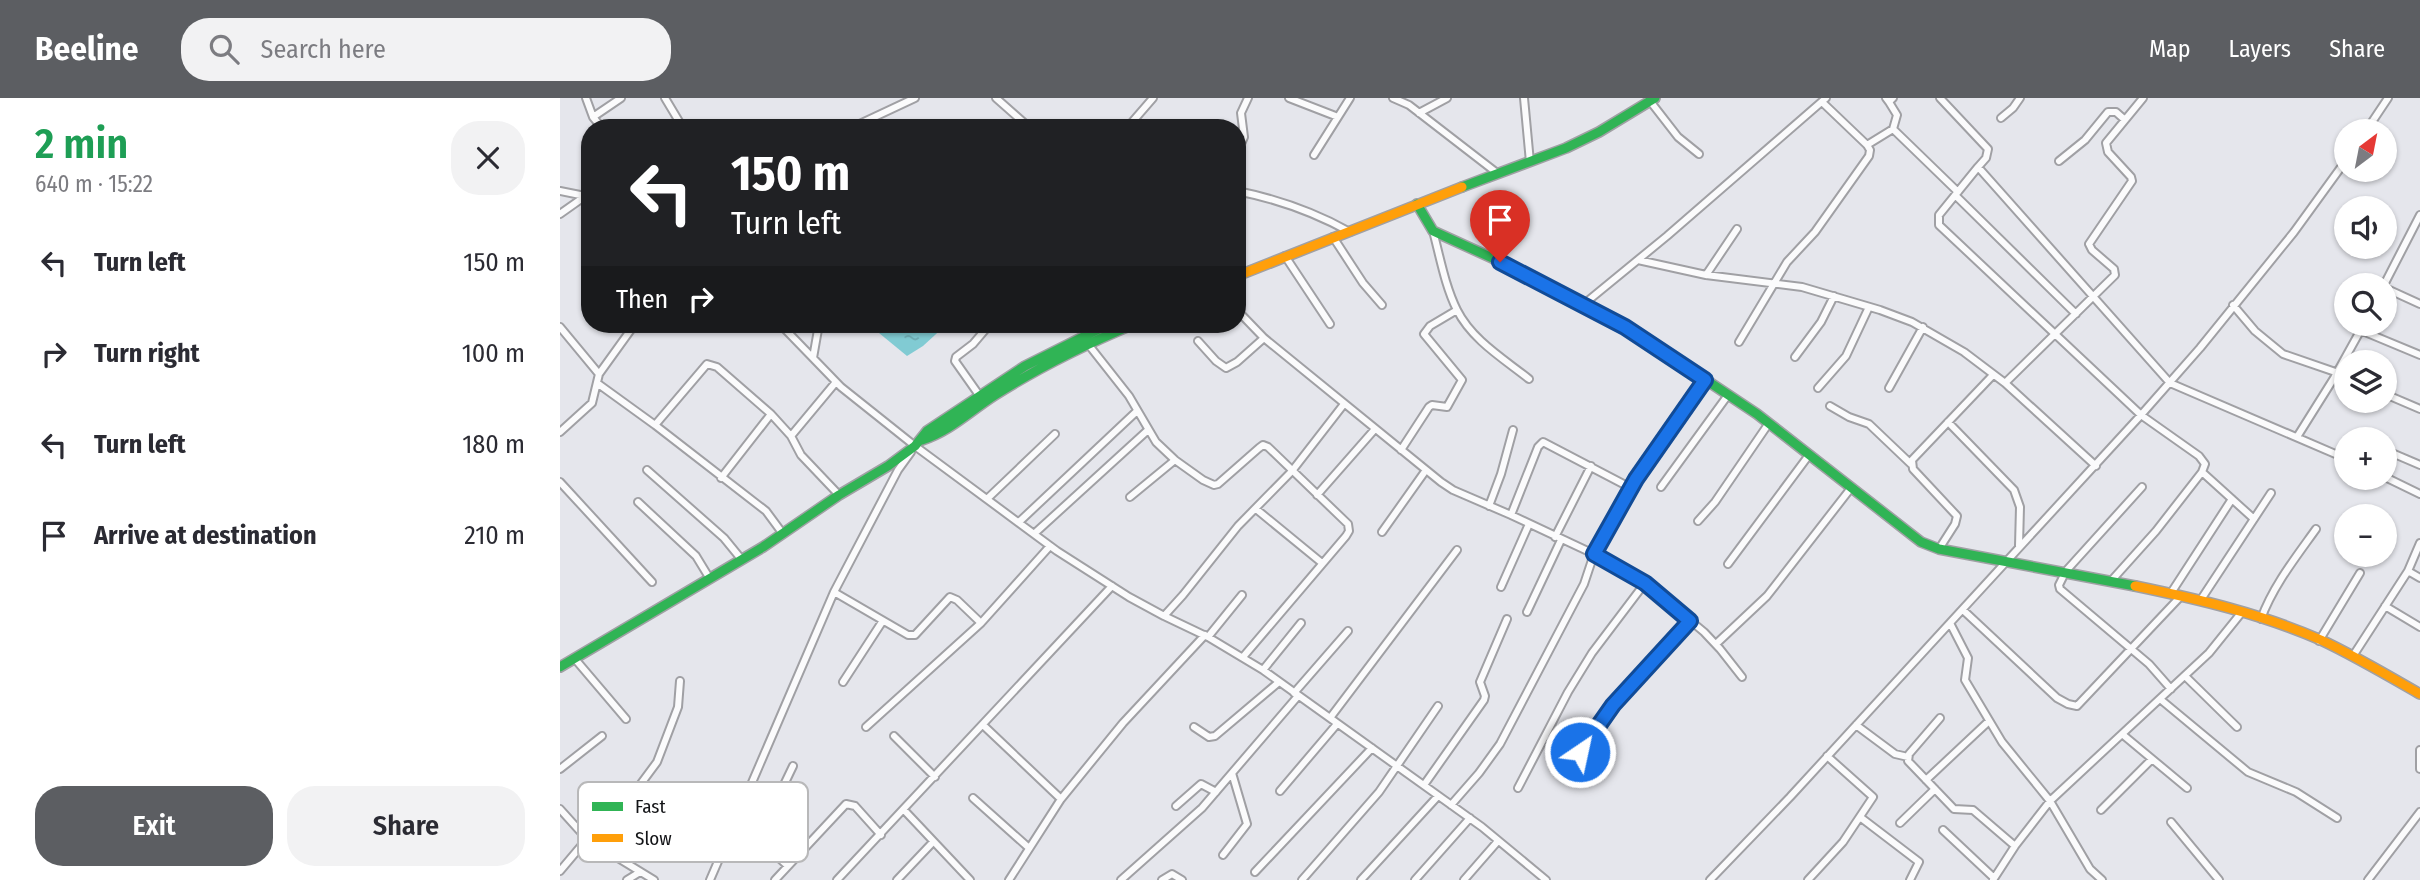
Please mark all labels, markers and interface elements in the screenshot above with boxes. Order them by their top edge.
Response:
search box [181,18,671,81]
text: Beeline [35,29,139,69]
icon: search [205,30,243,68]
text: Search here [261,34,386,65]
text: Map [2149,35,2191,63]
text: Layers [2229,35,2291,63]
text: Share [2329,35,2385,63]
text: 2 min [35,119,128,169]
north arrow [2334,119,2398,182]
map controls [2334,119,2397,567]
button: close [451,121,525,195]
text: 150 m [731,144,850,203]
icon: left [616,147,707,238]
text: 640 m · 15:22 [35,170,153,198]
pin [1470,190,1530,262]
button: sound [2334,196,2397,259]
icon: arrive [1481,201,1519,239]
text: Turn left [731,204,841,242]
icon: left [35,244,73,282]
text: Turn left [94,247,186,278]
text: 150 m [463,247,525,278]
button: search [2334,273,2397,336]
icon: right [682,280,720,318]
text: Then [616,284,668,315]
icon: right [35,335,73,373]
text: Turn right [94,338,200,369]
text: 100 m [462,338,525,369]
button: layers [2334,350,2397,413]
icon: left [35,426,73,464]
button: + [2334,427,2397,490]
text: Turn left [94,429,186,460]
text: 180 m [462,429,525,460]
button: − [2334,504,2397,567]
icon: arrive [35,517,73,555]
text: Arrive at destination [94,520,317,551]
text: 210 m [464,520,525,551]
position arrow [1543,715,1617,789]
legend [578,782,808,862]
button: Exit [35,786,273,866]
button: Share [287,786,525,866]
text: Fast [635,795,666,818]
text: Slow [635,827,672,850]

